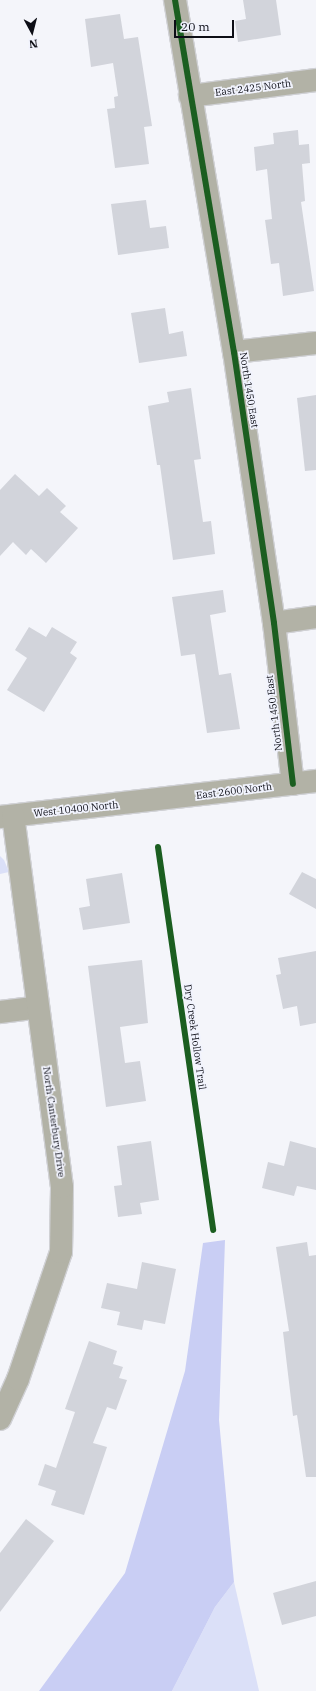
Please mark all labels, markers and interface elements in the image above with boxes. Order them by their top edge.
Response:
north arrow [12,12,52,52]
scale bar [176,12,236,38]
text: 20 m [181,19,210,34]
text: N [28,36,39,51]
street label: East 2425 North [214,77,292,99]
street label: North 1450 East [237,351,261,429]
street label: North 1450 East [263,674,285,752]
street label: East 2600 North [195,780,273,802]
street label: West 10400 North [33,799,119,819]
street label: Dry Creek Hollow Trail [182,983,208,1091]
street label: North Canterbury Drive [40,1066,68,1178]

